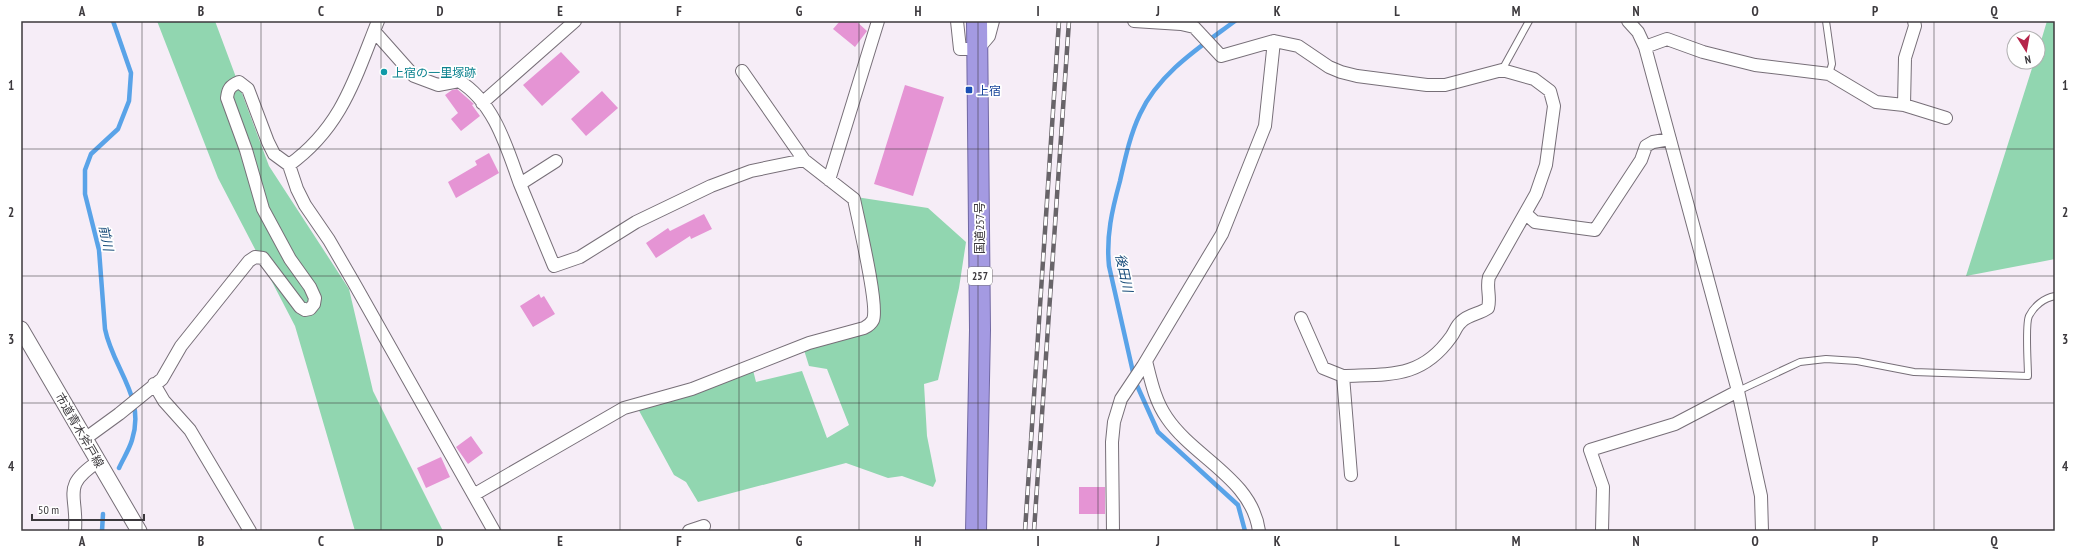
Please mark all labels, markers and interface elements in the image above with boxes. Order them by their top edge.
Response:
text: A [78,3,86,20]
text: B [198,3,204,20]
text: C [318,3,324,20]
text: D [437,3,444,20]
text: E [557,3,563,20]
text: F [676,3,682,20]
text: G [796,3,803,20]
text: H [915,3,922,20]
text: I [1036,3,1040,20]
text: J [1155,3,1160,20]
text: K [1274,3,1281,20]
text: L [1394,3,1400,20]
text: M [1512,3,1521,20]
text: N [1632,3,1640,20]
text: O [1751,3,1759,20]
text: P [1872,3,1878,20]
text: Q [1990,3,1998,20]
north arrow [2006,30,2046,70]
text: N [2024,52,2032,67]
place label: 上宿の一里塚跡 [392,65,476,80]
marker: 上宿の一里塚跡 [379,67,389,77]
text: 1 [8,77,14,94]
text: 1 [2062,77,2068,94]
place label: 上宿 [977,83,1001,98]
marker: 上宿 [964,85,974,95]
street label: 国道257号 [972,202,987,254]
text: 2 [8,204,14,221]
text: 2 [2062,204,2068,221]
water label: 前川 [95,224,117,254]
water label: 後田川 [1112,252,1137,296]
road number: 257 [968,267,992,285]
text: 3 [8,331,14,348]
text: 3 [2062,331,2068,348]
street label: 市道青木斧戸線 [53,390,107,470]
text: 4 [8,458,15,475]
text: 4 [2062,458,2069,475]
scale bar [32,496,144,522]
text: 50 m [38,502,59,517]
text: A [78,533,86,550]
text: B [198,533,204,550]
text: C [318,533,324,550]
text: D [437,533,444,550]
text: E [557,533,563,550]
text: F [676,533,682,550]
text: G [796,533,803,550]
text: H [915,533,922,550]
text: I [1036,533,1040,550]
text: J [1155,533,1160,550]
text: K [1274,533,1281,550]
text: L [1394,533,1400,550]
text: M [1512,533,1521,550]
text: N [1632,533,1640,550]
text: O [1751,533,1759,550]
text: P [1872,533,1878,550]
text: Q [1990,533,1998,550]

